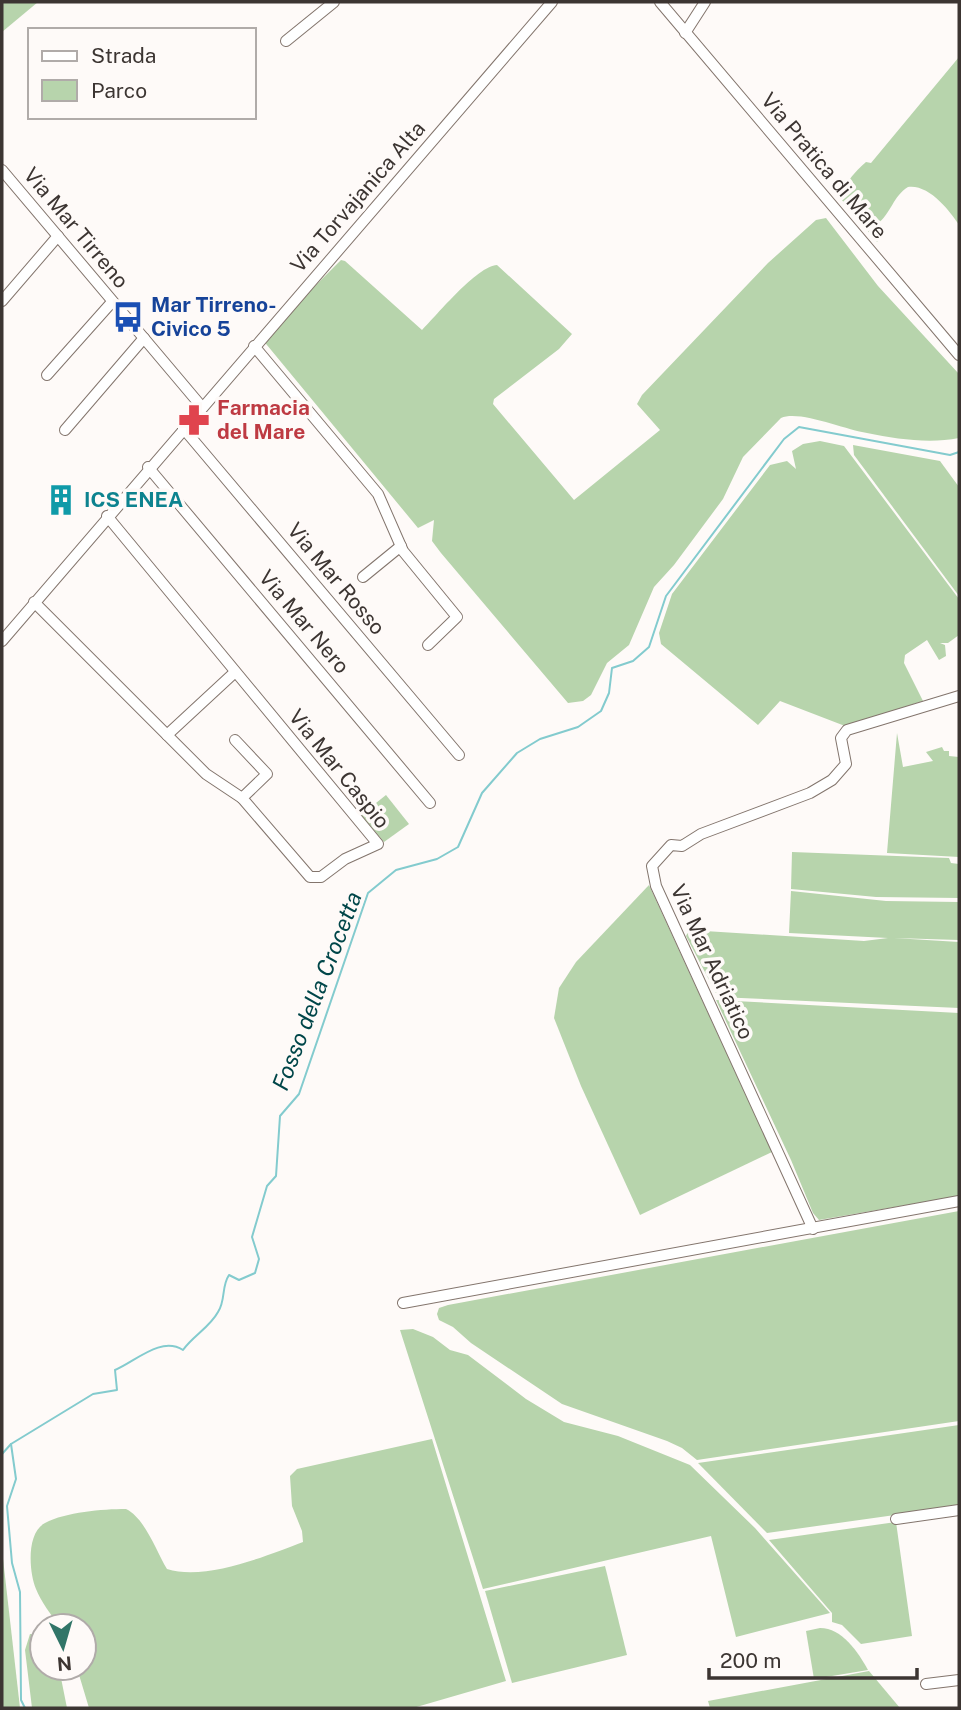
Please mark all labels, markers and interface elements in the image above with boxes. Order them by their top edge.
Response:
legend [28,28,256,119]
text: Strada [91,43,156,68]
text: Parco [91,78,147,103]
street label: Via Pratica di Mare [756,88,893,244]
street label: Via Torvajanica Alta [285,116,430,277]
street label: Via Mar Tirreno [19,162,134,293]
place label: Mar Tirreno- Civico 5 [151,292,277,341]
bus stop icon: Mar Tirreno- Civico 5 [111,300,145,334]
place label: Farmacia del Mare [217,395,310,444]
pharmacy icon: Farmacia del Mare [177,403,211,437]
building icon: ICS ENEA [44,483,78,517]
place label: ICS ENEA [84,487,183,512]
street label: Via Mar Rosso [282,518,390,640]
street label: Via Mar Nero [254,565,355,678]
street label: Via Mar Caspio [284,704,395,833]
street label: Via Mar Adriatico [666,880,759,1043]
water label: Fosso della Crocetta [266,888,367,1094]
north arrow [28,1612,98,1682]
scale bar [709,1636,917,1680]
text: 200 m [720,1648,781,1673]
text: N [56,1652,73,1676]

